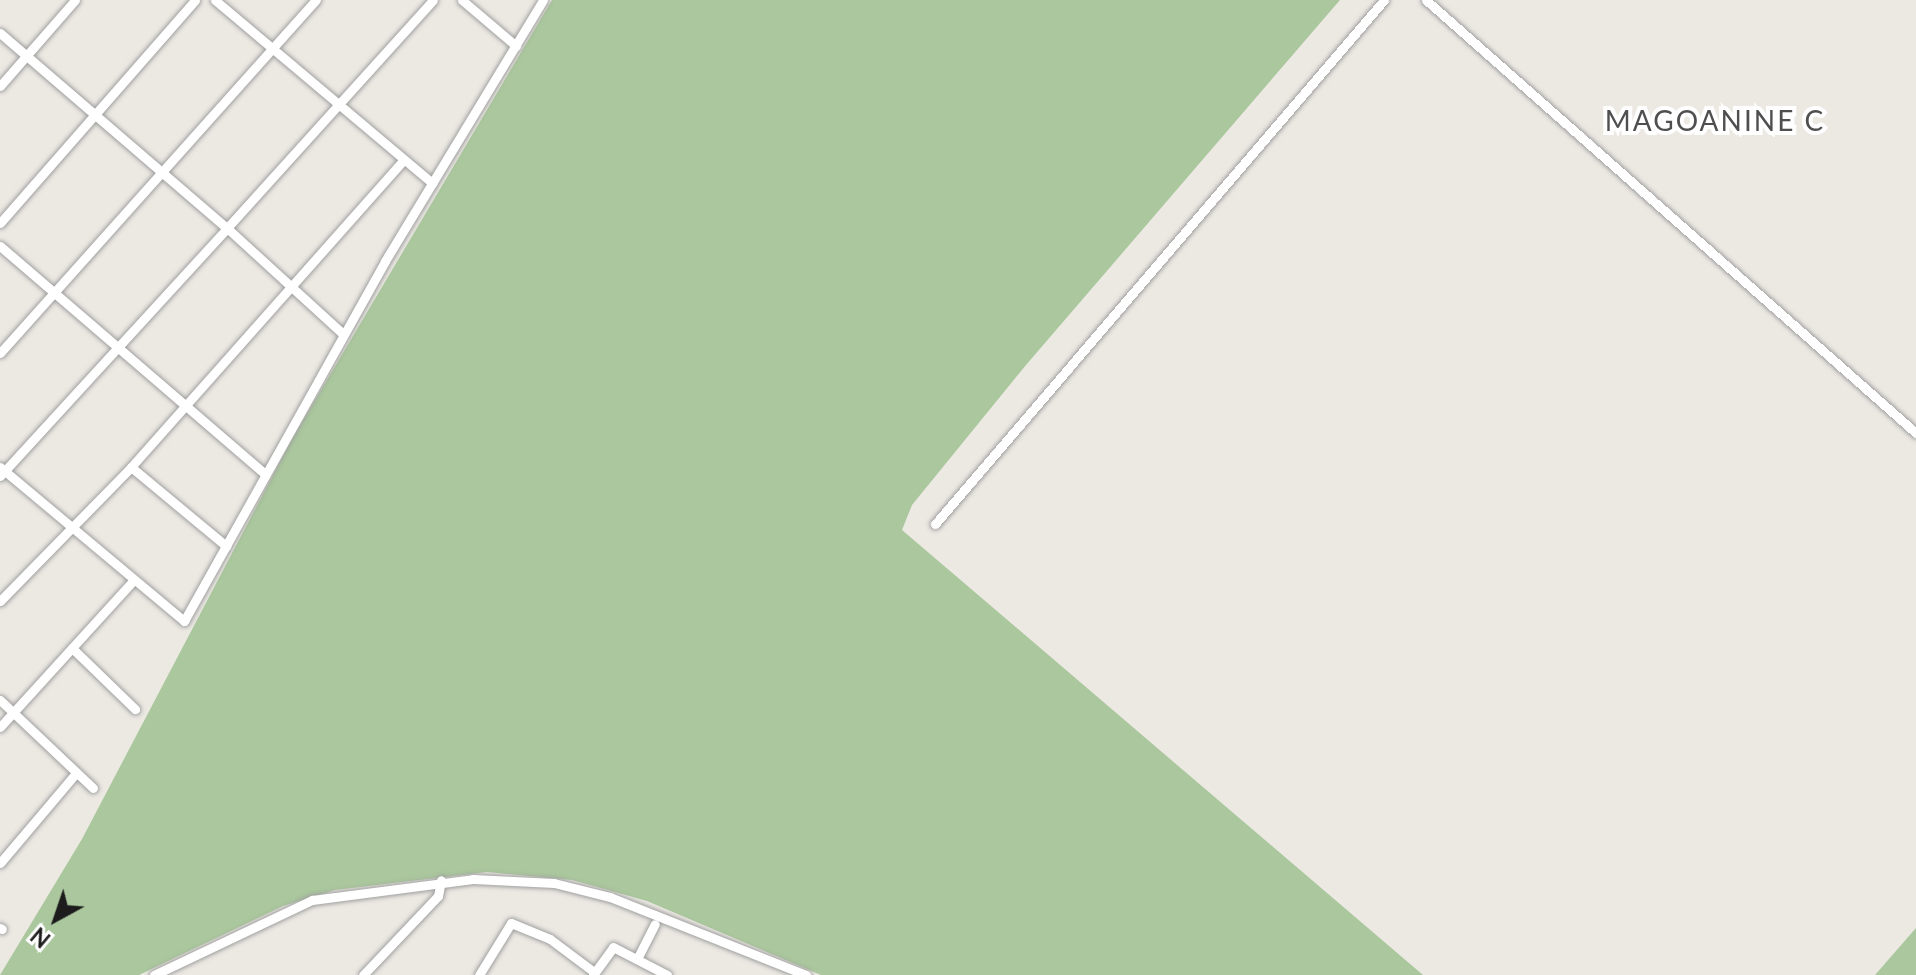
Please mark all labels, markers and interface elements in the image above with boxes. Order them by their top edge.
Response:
district label: MAGOANINE C [1605,103,1825,137]
north arrow [16,879,96,959]
text: N [25,922,55,954]

